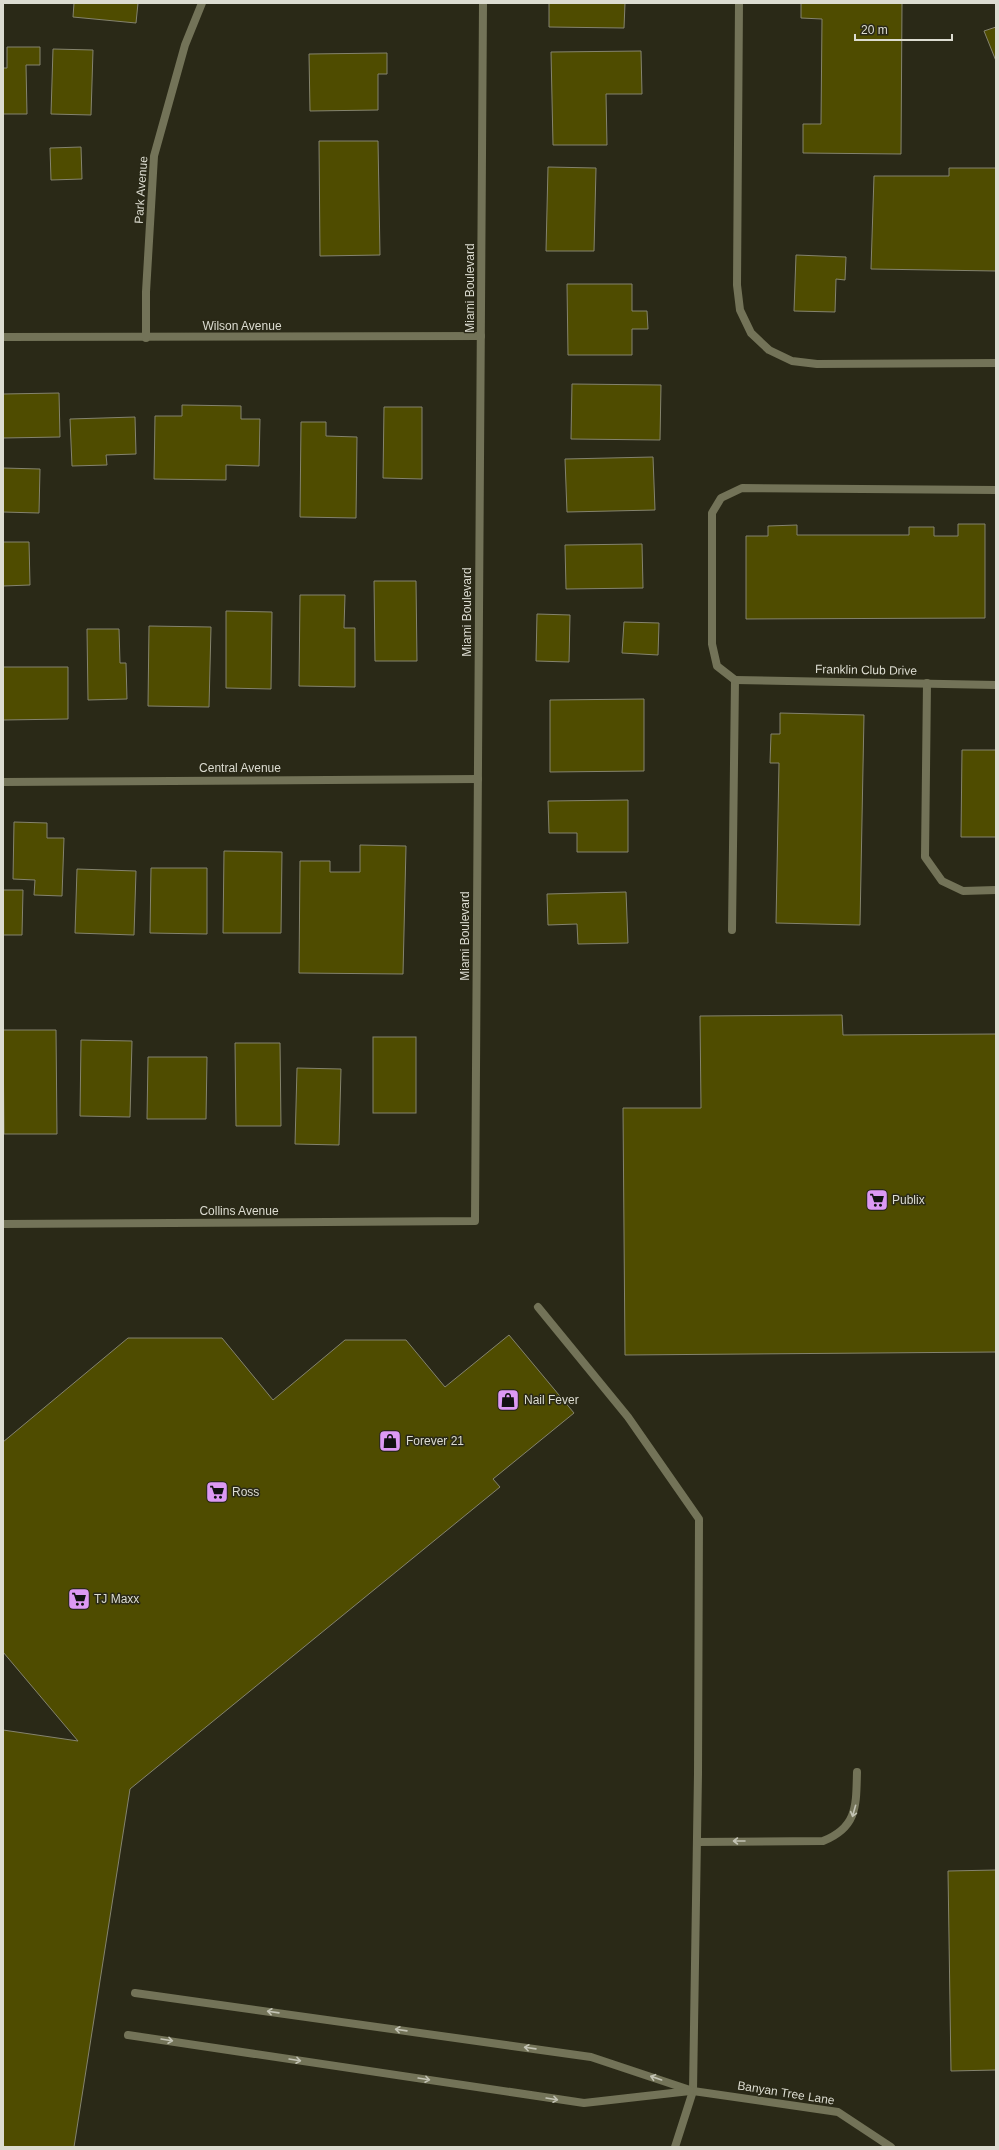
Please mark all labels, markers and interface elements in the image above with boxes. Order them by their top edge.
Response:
scale bar [855,16,952,42]
text: 20 m [861,23,888,37]
street label: Park Avenue [132,155,150,224]
street label: Miami Boulevard [463,243,477,333]
street label: Wilson Avenue [202,319,282,333]
street label: Miami Boulevard [460,567,474,657]
street label: Franklin Club Drive [815,662,917,678]
street label: Central Avenue [199,761,281,775]
street label: Miami Boulevard [458,891,472,981]
supermarket icon: Publix [864,1187,890,1213]
place label: Publix [892,1193,925,1207]
street label: Collins Avenue [199,1204,279,1218]
shop icon: Nail Fever [495,1387,521,1413]
place label: Nail Fever [524,1393,579,1407]
shop icon: Forever 21 [377,1428,403,1454]
place label: Forever 21 [406,1434,464,1448]
supermarket icon: Ross [204,1479,230,1505]
place label: Ross [232,1485,259,1499]
supermarket icon: TJ Maxx [66,1586,92,1612]
place label: TJ Maxx [94,1592,139,1606]
one-way arrow [850,1804,857,1817]
one-way arrow [733,1838,746,1845]
one-way arrow [266,2008,279,2016]
one-way arrow [395,2026,408,2034]
one-way arrow [160,2037,173,2045]
one-way arrow [524,2044,537,2052]
one-way arrow [288,2056,301,2064]
one-way arrow [650,2074,662,2082]
one-way arrow [417,2075,430,2083]
street label: Banyan Tree Lane [736,2078,836,2108]
one-way arrow [546,2095,559,2103]

